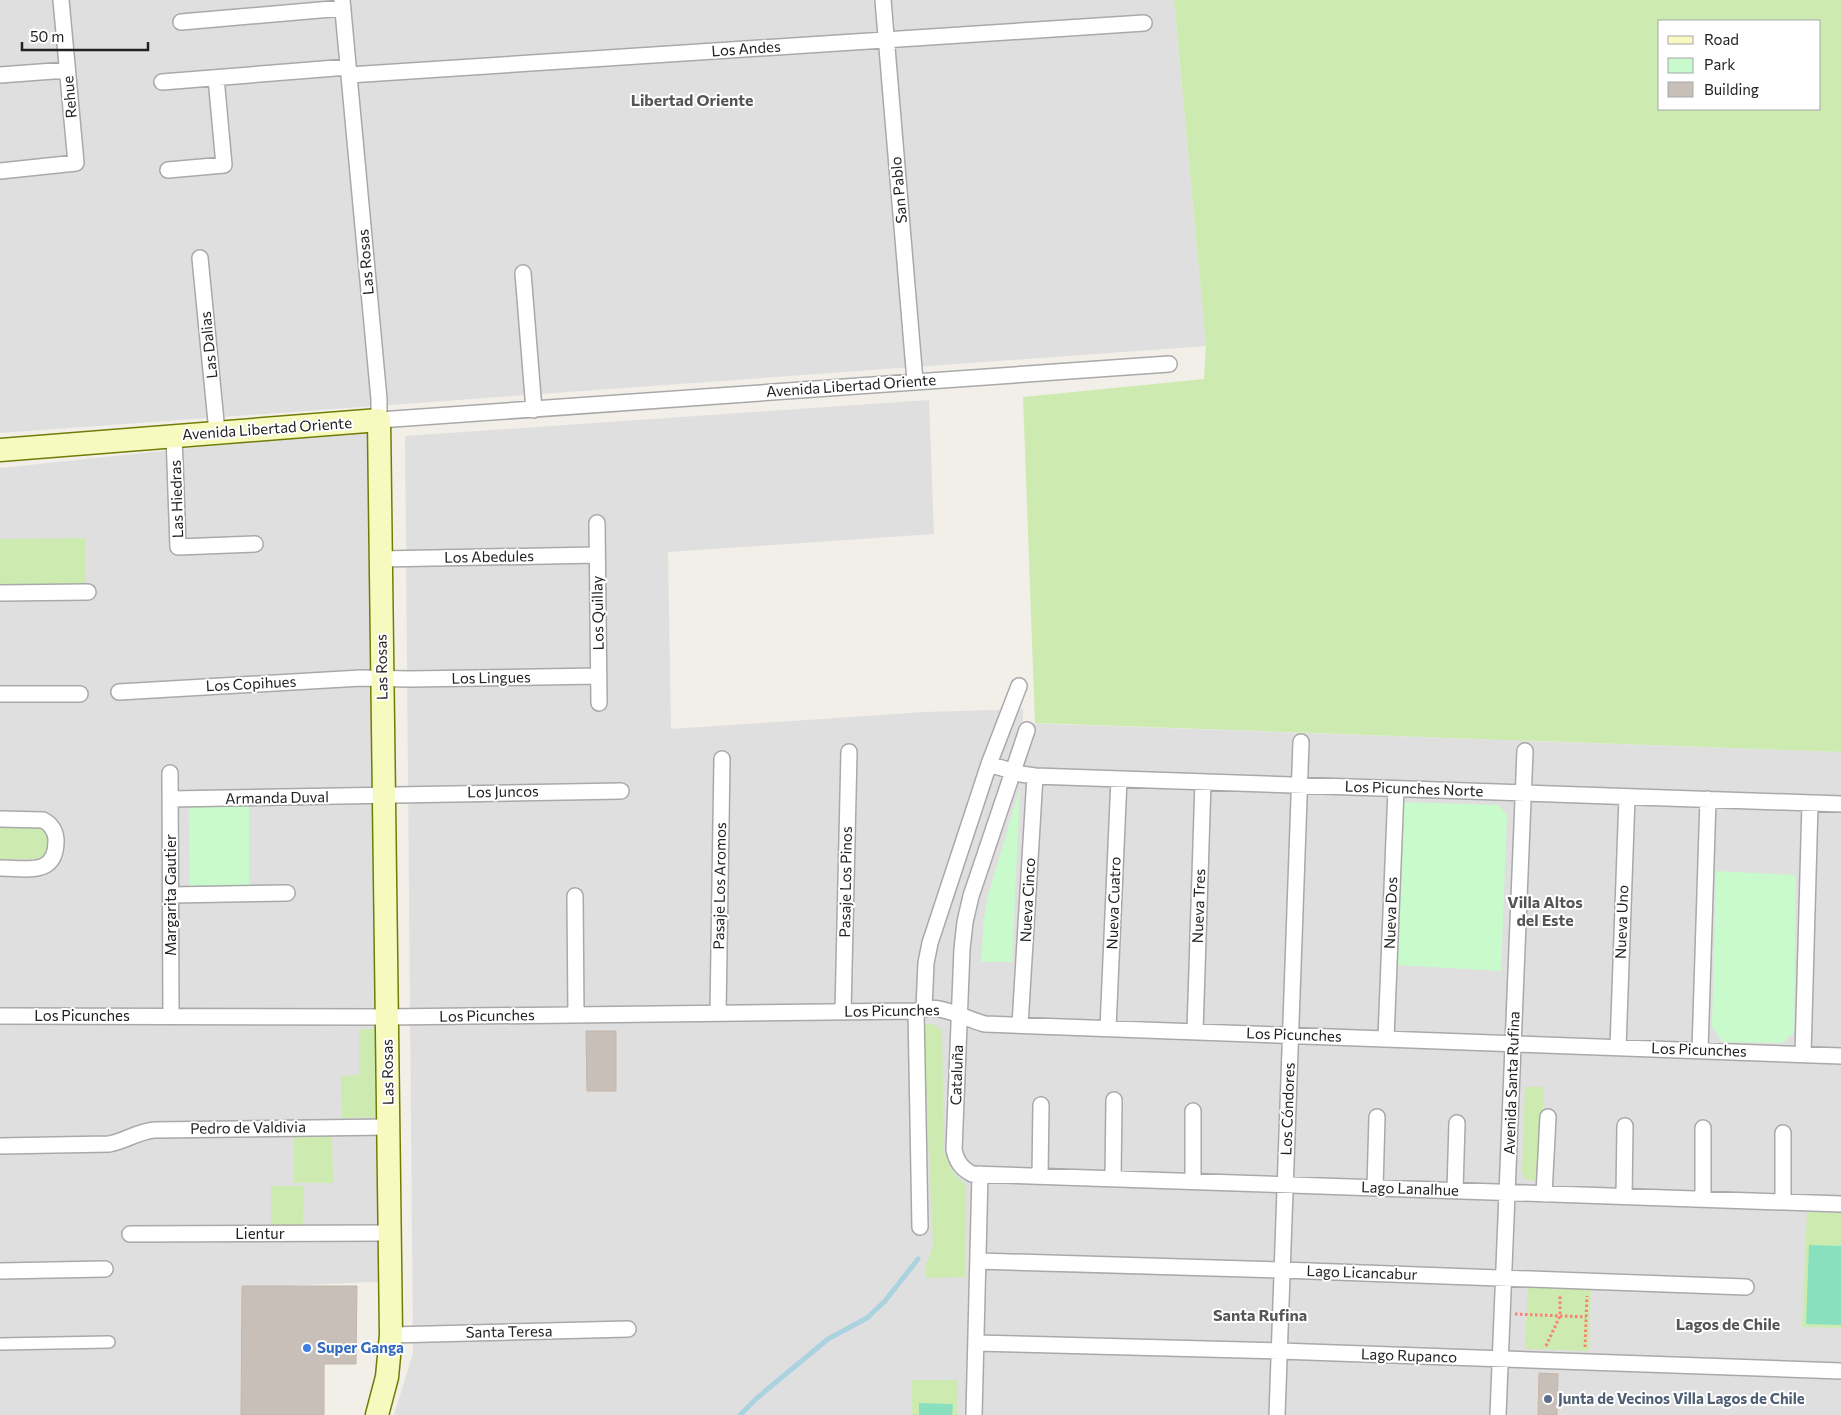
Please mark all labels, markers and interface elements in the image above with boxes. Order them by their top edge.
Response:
scale bar [22,20,149,52]
legend [1658,20,1821,110]
text: 50 m [30,27,64,45]
text: Road [1704,30,1739,48]
street label: Los Andes [711,37,781,59]
text: Park [1704,55,1735,73]
street label: Rehue [58,75,80,119]
text: Building [1704,80,1759,98]
district label: Libertad Oriente [631,90,753,109]
street label: San Pablo [886,156,910,224]
street label: Las Rosas [353,228,377,296]
street label: Las Dalias [196,310,220,380]
street label: Avenida Libertad Oriente [765,370,937,400]
street label: Avenida Libertad Oriente [181,413,353,443]
street label: Las Hiedras [166,459,186,538]
street label: Los Abedules [444,546,534,566]
street label: Los Quillay [587,575,607,650]
street label: Las Rosas [371,634,391,700]
street label: Los Lingues [451,667,531,687]
street label: Los Copihues [205,672,297,694]
street label: Los Picunches Norte [1344,777,1484,799]
street label: Los Juncos [467,781,539,801]
street label: Armanda Duval [225,787,329,807]
street label: Pasaje Los Aromos [709,822,729,950]
street label: Pasaje Los Pinos [835,826,855,938]
street label: Margarita Gautier [161,834,179,956]
street label: Nueva Cuatro [1102,856,1124,950]
street label: Nueva Cinco [1016,857,1038,943]
street label: Nueva Tres [1188,868,1208,944]
street label: Nueva Dos [1380,876,1400,949]
street label: Nueva Uno [1611,885,1631,959]
district label: Villa Altos del Este [1507,892,1583,929]
street label: Los Picunches [844,1000,940,1020]
street label: Los Picunches [439,1005,535,1025]
street label: Los Picunches [34,1006,130,1024]
street label: Avenida Santa Rufina [1499,1011,1523,1155]
street label: Los Picunches [1246,1023,1342,1045]
street label: Los Picunches [1651,1038,1747,1060]
street label: Las Rosas [377,1039,397,1105]
street label: Cataluña [946,1044,966,1106]
street label: Los Cóndores [1276,1062,1298,1156]
street label: Pedro de Valdivia [190,1117,306,1137]
street label: Lago Lanalhue [1361,1177,1459,1199]
street label: Lientur [235,1224,285,1242]
street label: Lago Licancabur [1306,1261,1418,1283]
district label: Santa Rufina [1213,1305,1307,1324]
district label: Lagos de Chile [1676,1314,1780,1333]
street label: Santa Teresa [465,1321,553,1341]
place label: Super Ganga [317,1338,404,1356]
marker: Super Ganga [301,1342,313,1354]
street label: Lago Rupanco [1361,1344,1457,1366]
place label: Junta de Vecinos Villa Lagos de Chile [1558,1389,1805,1407]
marker: Junta de Vecinos Villa Lagos de Chile [1542,1393,1554,1405]

